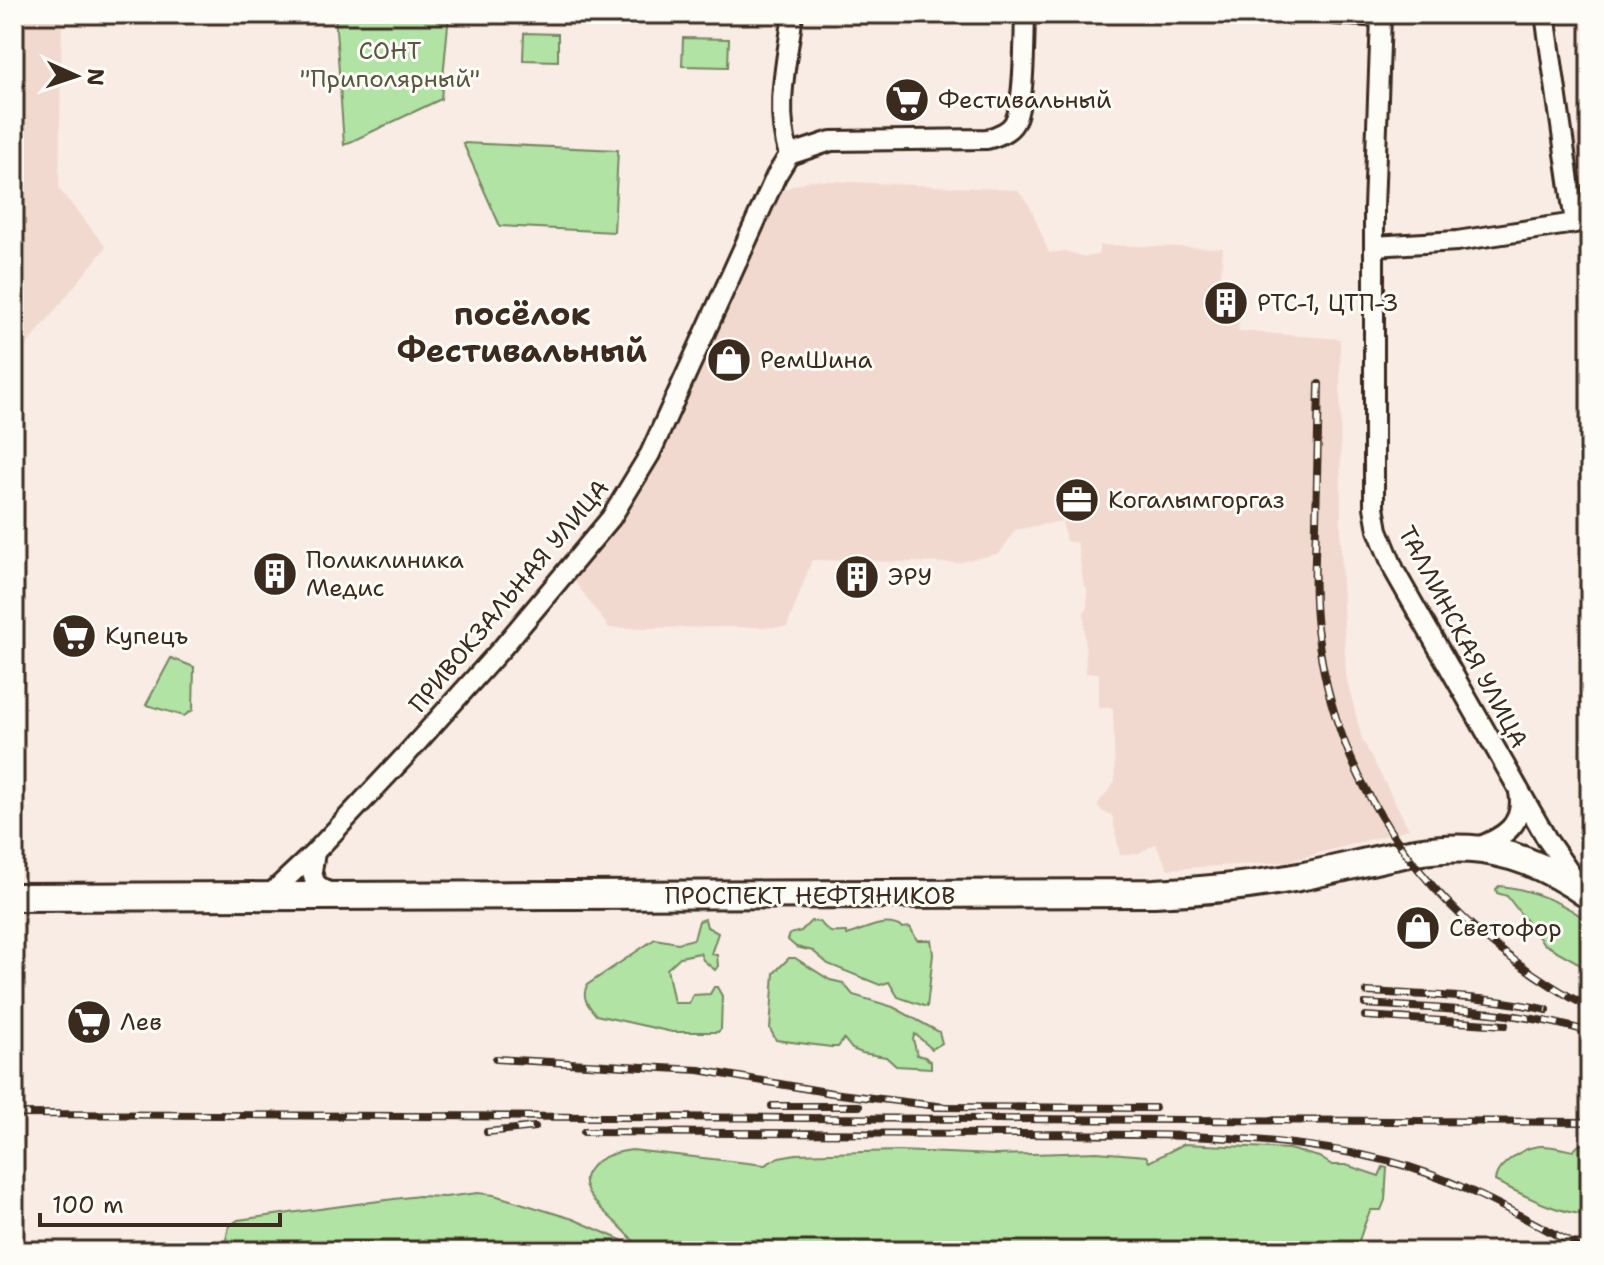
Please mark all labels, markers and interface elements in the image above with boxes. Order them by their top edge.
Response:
park label: СОНТ "Приполярный" [300,35,480,95]
north arrow [36,36,116,116]
text: N [81,68,110,86]
supermarket icon: Фестивальный [883,76,931,124]
place label: Фестивальный [938,84,1112,116]
building icon: РТС-1, ЦТП-3 [1202,279,1250,327]
place label: РТС-1, ЦТП-3 [1257,287,1399,319]
district label: посёлок Фестивальный [397,292,647,372]
shop icon: РемШина [705,336,753,384]
place label: РемШина [760,344,873,376]
street label: ПРИВОКЗАЛЬНАЯ УЛИЦА [402,473,616,719]
office icon: Когалымгоргаз [1053,476,1101,524]
place label: Когалымгоргаз [1108,484,1285,516]
street label: ТАЛЛИНСКАЯ УЛИЦА [1391,520,1535,754]
place label: Поликлиника Медис [306,544,464,604]
building icon: Поликлиника Медис [251,550,299,598]
building icon: ЭРУ [833,553,881,601]
place label: ЭРУ [888,561,932,593]
supermarket icon: Купецъ [50,612,98,660]
place label: Купецъ [105,620,188,652]
street label: ПРОСПЕКТ НЕФТЯНИКОВ [665,880,955,912]
shop icon: Светофор [1394,904,1442,952]
place label: Светофор [1449,912,1562,944]
supermarket icon: Лев [65,998,113,1046]
place label: Лев [120,1006,162,1038]
scale bar [40,1177,280,1227]
text: 100 m [52,1189,124,1221]

